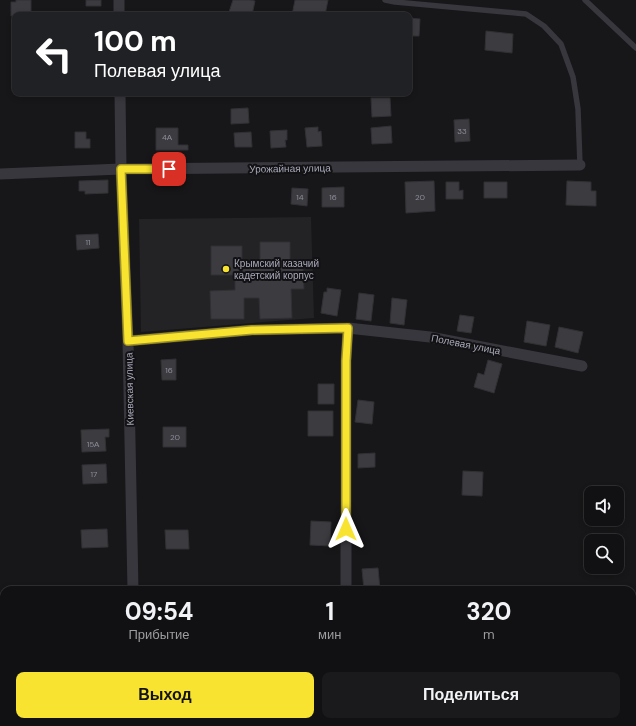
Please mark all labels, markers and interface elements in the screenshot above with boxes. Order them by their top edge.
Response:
text: 100 m [94,23,177,60]
icon: left [28,28,80,80]
text: Полевая улица [94,59,220,83]
house number: 33 [457,126,467,136]
house number: 4А [162,132,173,142]
pin [152,152,186,186]
icon: arrive [158,158,180,180]
street label: Урожайная улица [249,161,331,176]
house number: 14 [296,192,304,202]
house number: 16 [329,192,337,202]
house number: 20 [415,192,426,202]
house number: 11 [86,237,91,247]
place label: Крымский казачий кадетский корпус [234,257,319,282]
marker: Крымский казачий кадетский корпус [221,264,231,274]
street label: Полевая улица [430,331,502,358]
street label: Киевская улица [122,352,137,426]
house number: 16 [165,365,173,375]
house number: 20 [170,432,181,442]
house number: 15А [87,439,100,449]
house number: 17 [91,469,97,479]
map controls [584,486,624,574]
button: sound [584,486,624,526]
position arrow [325,508,367,550]
button: search [584,534,624,574]
text: 09:54 [125,596,193,627]
text: 1 [325,596,334,627]
text: 320 [466,596,511,627]
text: Прибытие [129,626,190,643]
text: мин [318,626,342,643]
text: m [483,626,495,643]
button: Выход [16,672,314,718]
button: Поделиться [322,672,620,718]

